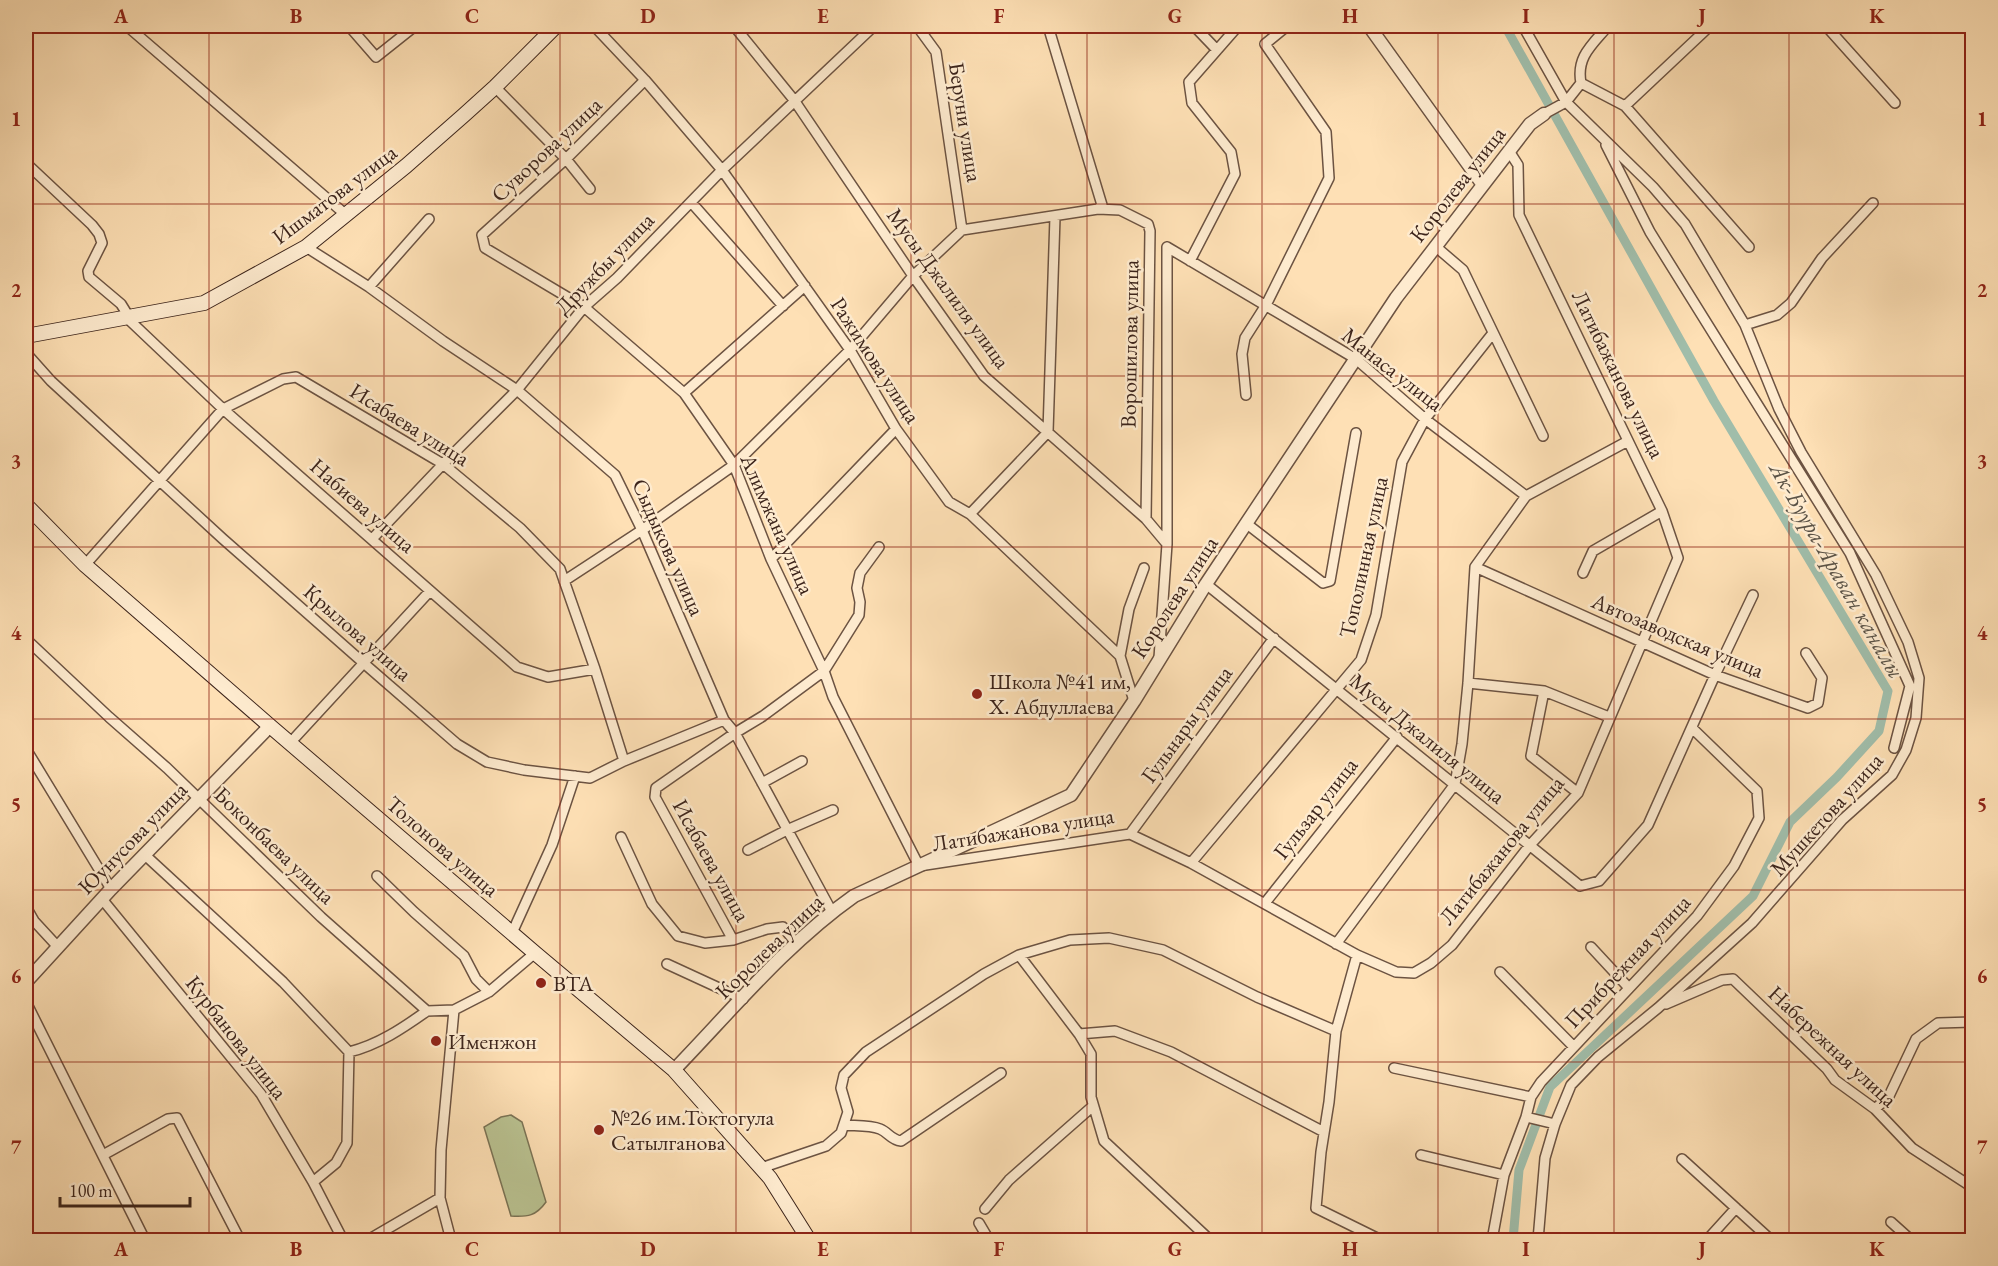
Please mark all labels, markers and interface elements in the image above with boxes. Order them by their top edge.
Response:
text: A [113,3,129,29]
text: B [290,3,302,29]
text: C [465,3,479,29]
text: D [640,3,656,29]
text: E [817,3,829,29]
text: F [994,3,1005,29]
text: G [1168,3,1182,29]
text: H [1342,3,1358,29]
text: I [1522,3,1530,29]
text: J [1696,3,1706,29]
text: K [1869,3,1885,29]
street label: Беруни улица [942,60,989,184]
street label: Суворова улица [485,90,608,208]
text: 1 [11,106,21,132]
text: 1 [1977,106,1987,132]
street label: Королева улица [1403,120,1512,248]
street label: Ишматова улица [266,138,403,251]
street label: Мусы Джалиля улица [880,202,1017,375]
street label: Дружбы улица [548,206,660,321]
street label: Ворошилова улица [1114,259,1145,428]
text: 2 [11,277,22,303]
text: 2 [1977,277,1988,303]
street label: Латибажанова улица [1565,285,1672,463]
street label: Ражимова улица [824,292,927,429]
street label: Манаса улица [1336,321,1450,418]
street label: Исабаева улица [344,376,475,473]
text: 3 [11,448,21,474]
street label: Алимжана улица [733,448,822,599]
text: 3 [1977,448,1987,474]
street label: Набиева улица [304,452,422,559]
water label: Ак-Буура-Араван каналы [1762,454,1912,684]
street label: Сыдыкова улица [625,474,712,621]
street label: Тополинная улица [1332,474,1395,640]
street label: Королева улица [1124,531,1225,664]
street label: Крылова улица [297,577,418,688]
street label: Автозаводская улица [1586,586,1768,685]
text: 4 [11,620,22,646]
text: 4 [1977,620,1988,646]
street label: Гульнары улица [1134,660,1239,789]
place label: Школа №41 им, Х. Абдуллаева [988,667,1131,721]
street label: Мусы Джалиля улица [1344,667,1512,810]
marker: Школа №41 им, Х. Абдуллаева [970,687,984,701]
street label: Мушкетова улица [1763,746,1890,882]
street label: Гульзар улица [1267,751,1364,865]
street label: Латибажанова улица [1432,770,1571,931]
street label: Юунусова улица [71,776,194,901]
street label: Боконбаева улица [208,780,342,911]
street label: Толонова улица [380,789,505,904]
text: 5 [11,791,21,817]
text: 5 [1977,791,1987,817]
street label: Исабаева улица [666,794,757,927]
street label: Латибажанова улица [930,801,1116,858]
street label: Королева улица [709,887,830,1005]
street label: Прибрежная улица [1558,888,1697,1034]
text: 6 [11,963,22,989]
text: 6 [1977,963,1988,989]
street label: Курбанова улица [179,969,294,1105]
place label: BTA [553,969,594,998]
marker: BTA [534,976,548,990]
street label: Набережная улица [1762,979,1903,1114]
place label: Именжон [448,1027,537,1056]
marker: Именжон [429,1034,443,1048]
place label: №26 им.Токтогула Сатылганова [611,1103,775,1157]
marker: №26 им.Токтогула Сатылганова [592,1123,606,1137]
text: 7 [11,1134,22,1160]
text: 7 [1977,1134,1988,1160]
scale bar [60,1170,190,1208]
text: 100 m [69,1179,113,1202]
text: A [113,1236,129,1262]
text: B [290,1236,302,1262]
text: C [465,1236,479,1262]
text: D [640,1236,656,1262]
text: E [817,1236,829,1262]
text: F [994,1236,1005,1262]
text: G [1168,1236,1182,1262]
text: H [1342,1236,1358,1262]
text: I [1522,1236,1530,1262]
text: J [1696,1236,1706,1262]
text: K [1869,1236,1885,1262]

